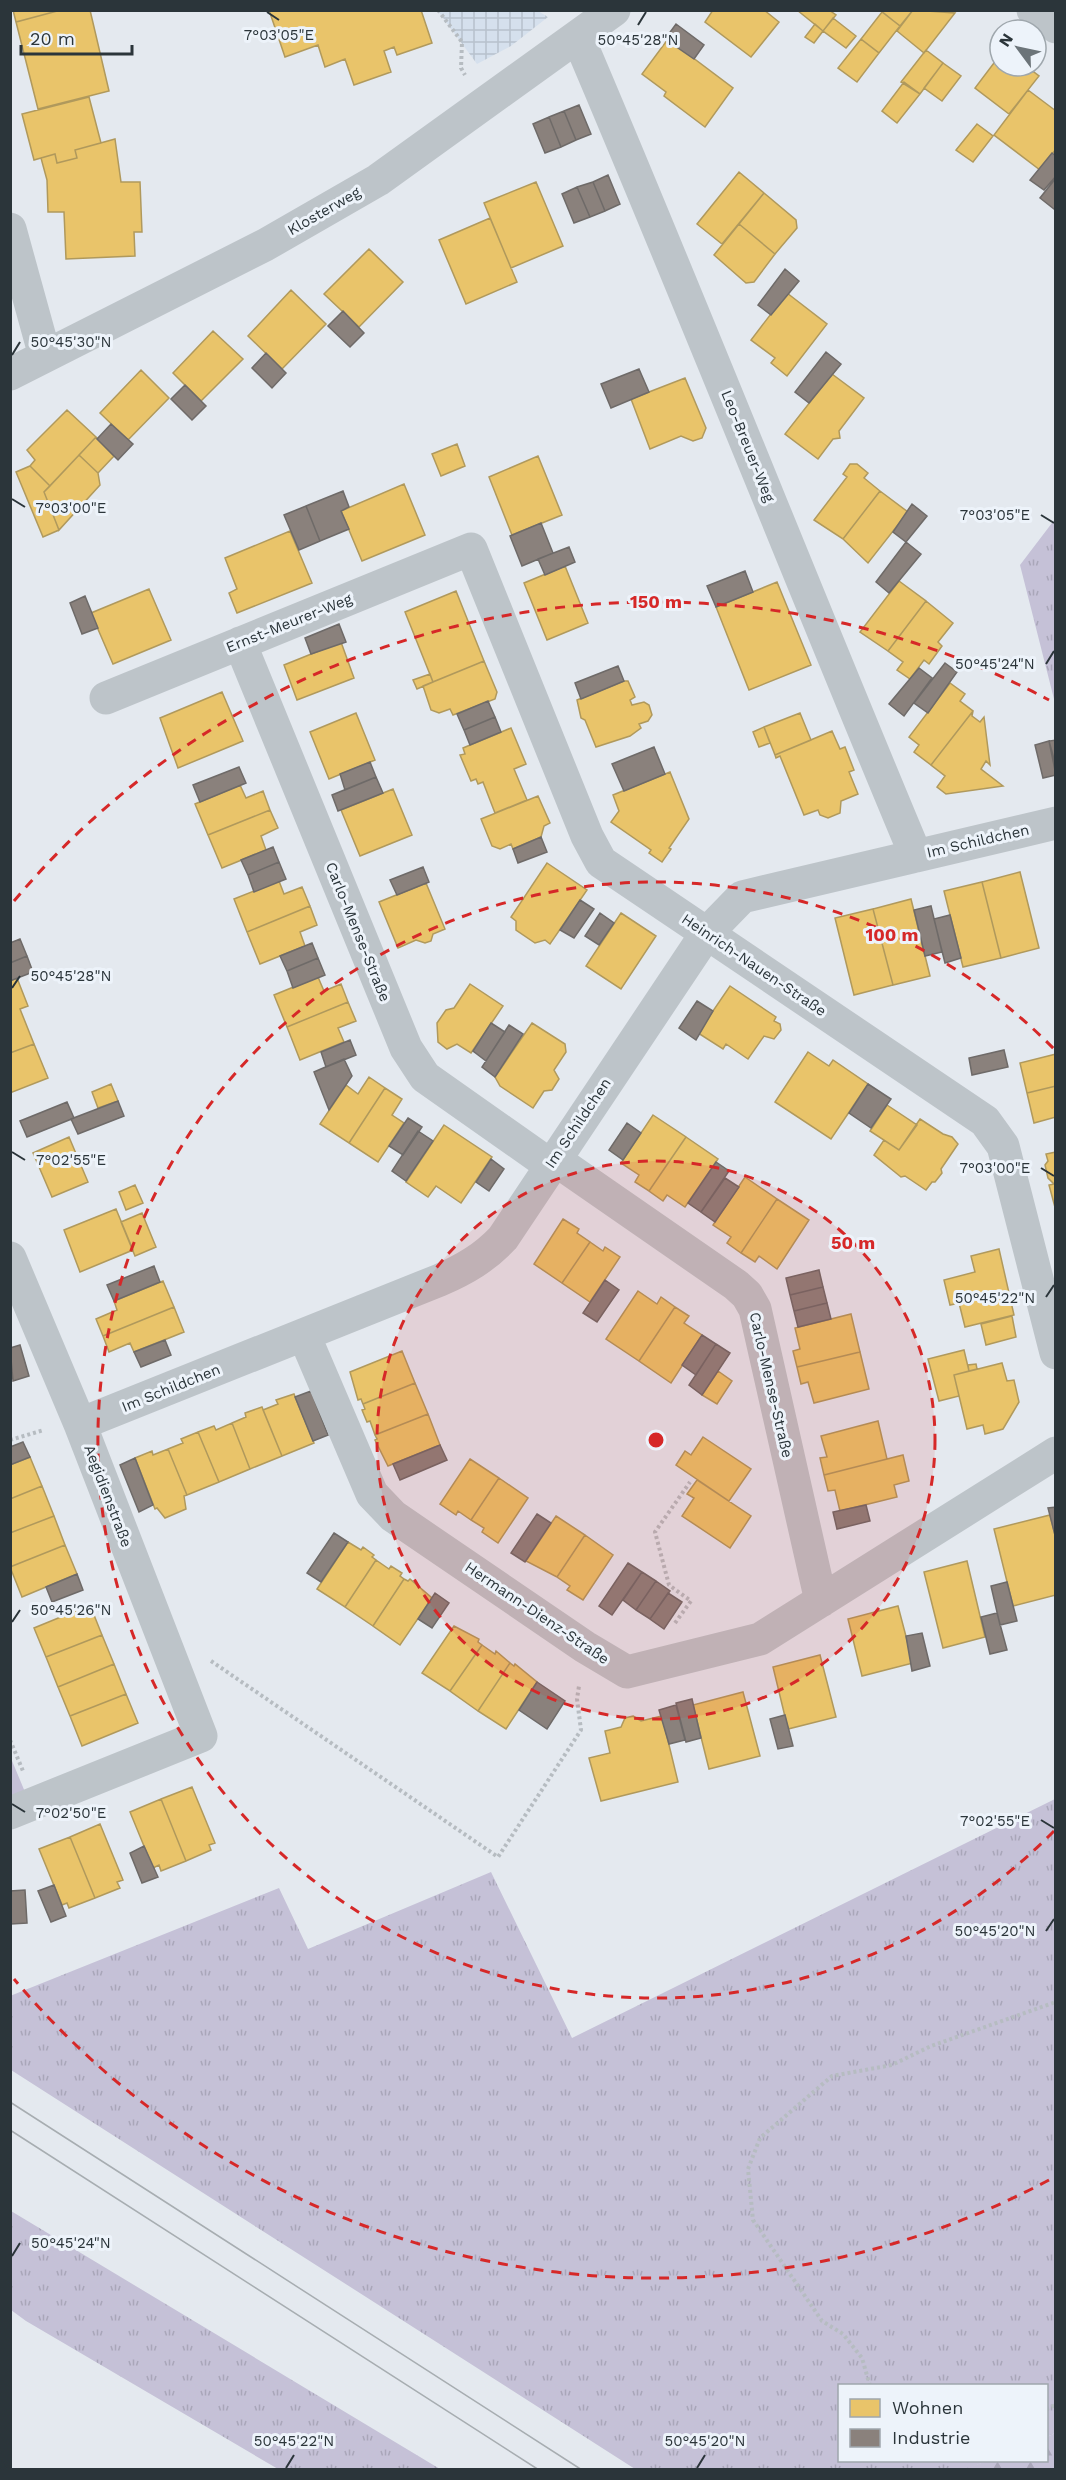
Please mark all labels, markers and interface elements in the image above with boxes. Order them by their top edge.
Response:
scale bar [21,18,132,56]
north arrow [988,18,1048,78]
text: 7°03'05"E [244,26,314,44]
text: 20 m [30,28,75,49]
text: N [995,30,1017,50]
text: 50°45'28"N [597,31,679,49]
street label: Klosterweg [284,183,364,239]
text: 50°45'30"N [30,333,112,351]
street label: Leo-Breuer-Weg [717,387,779,505]
text: 7°03'00"E [36,499,106,517]
text: 7°03'05"E [960,506,1030,524]
street label: Ernst-Meurer-Weg [223,589,355,657]
text: 150 m [630,591,682,612]
text: 50°45'24"N [955,655,1035,673]
street label: Im Schildchen [925,820,1031,862]
street label: Carlo-Mense-Straße [322,860,394,1004]
street label: Heinrich-Nauen-Straße [678,910,830,1020]
text: 100 m [865,924,919,945]
text: 50°45'28"N [30,967,112,985]
street label: Im Schildchen [541,1075,615,1171]
text: 7°02'55"E [36,1151,106,1169]
text: 7°03'00"E [960,1159,1030,1177]
text: 50 m [831,1232,875,1253]
text: 50°45'22"N [955,1289,1035,1307]
street label: Carlo-Mense-Straße [745,1310,797,1460]
street label: Im Schildchen [119,1360,223,1416]
centre of rings [646,1430,666,1450]
street label: Aegidienstraße [80,1442,136,1550]
street label: Hermann-Dienz-Straße [461,1558,613,1668]
text: 50°45'26"N [31,1601,111,1619]
text: 7°02'50"E [36,1804,106,1822]
text: 7°02'55"E [960,1812,1030,1830]
text: 50°45'20"N [954,1922,1036,1940]
text: 50°45'24"N [31,2234,111,2252]
legend [838,2384,1048,2462]
text: Wohnen [892,2397,963,2418]
text: Industrie [892,2427,970,2448]
text: 50°45'22"N [254,2432,334,2450]
text: 50°45'20"N [664,2432,746,2450]

